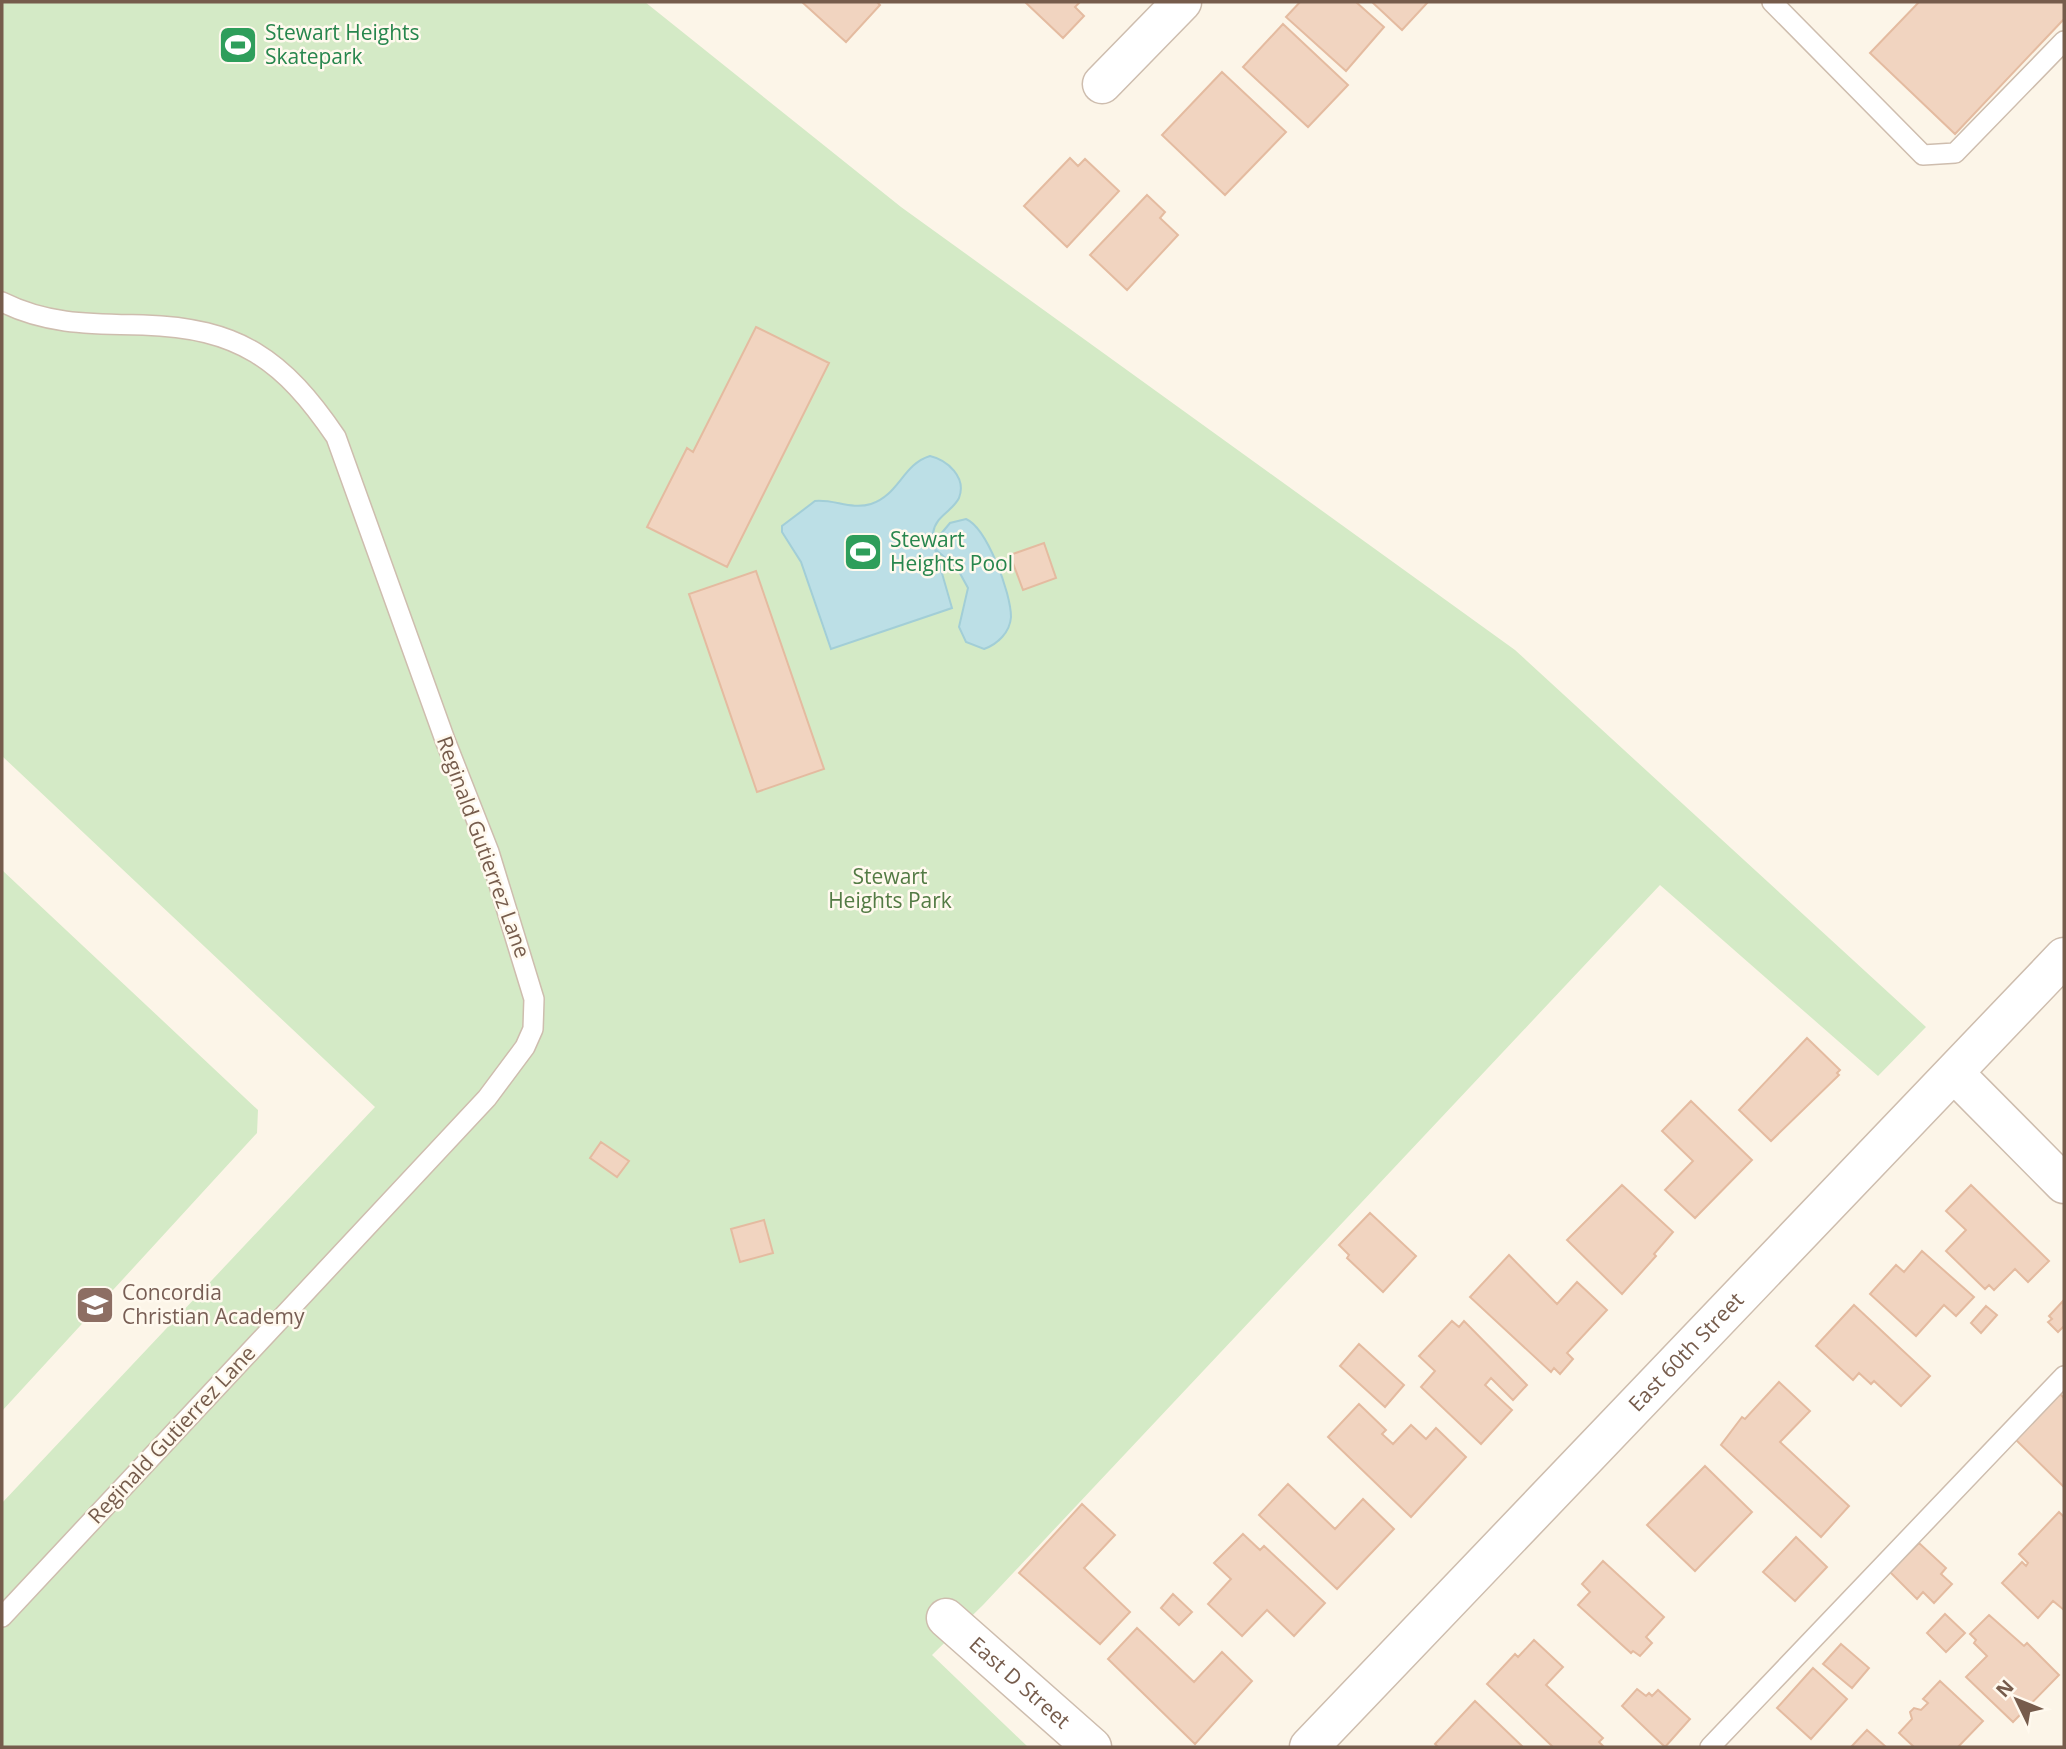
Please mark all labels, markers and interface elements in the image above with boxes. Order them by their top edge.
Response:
place label: Stewart Heights Skatepark [265,18,420,70]
sports icon: Stewart Heights Skatepark [217,24,259,66]
place label: Stewart Heights Pool [890,525,1013,577]
sports icon: Stewart Heights Pool [842,531,884,573]
street label: Reginald Gutierrez Lane [431,732,537,961]
park label: Stewart Heights Park [828,862,952,914]
place label: Concordia Christian Academy [122,1278,305,1330]
school or university icon: Concordia Christian Academy [74,1284,116,1326]
street label: East 60th Street [1622,1286,1749,1417]
street label: Reginald Gutierrez Lane [81,1339,261,1529]
street label: East D Street [964,1630,1076,1734]
north arrow [1982,1665,2052,1735]
text: N [1990,1674,2019,1703]

